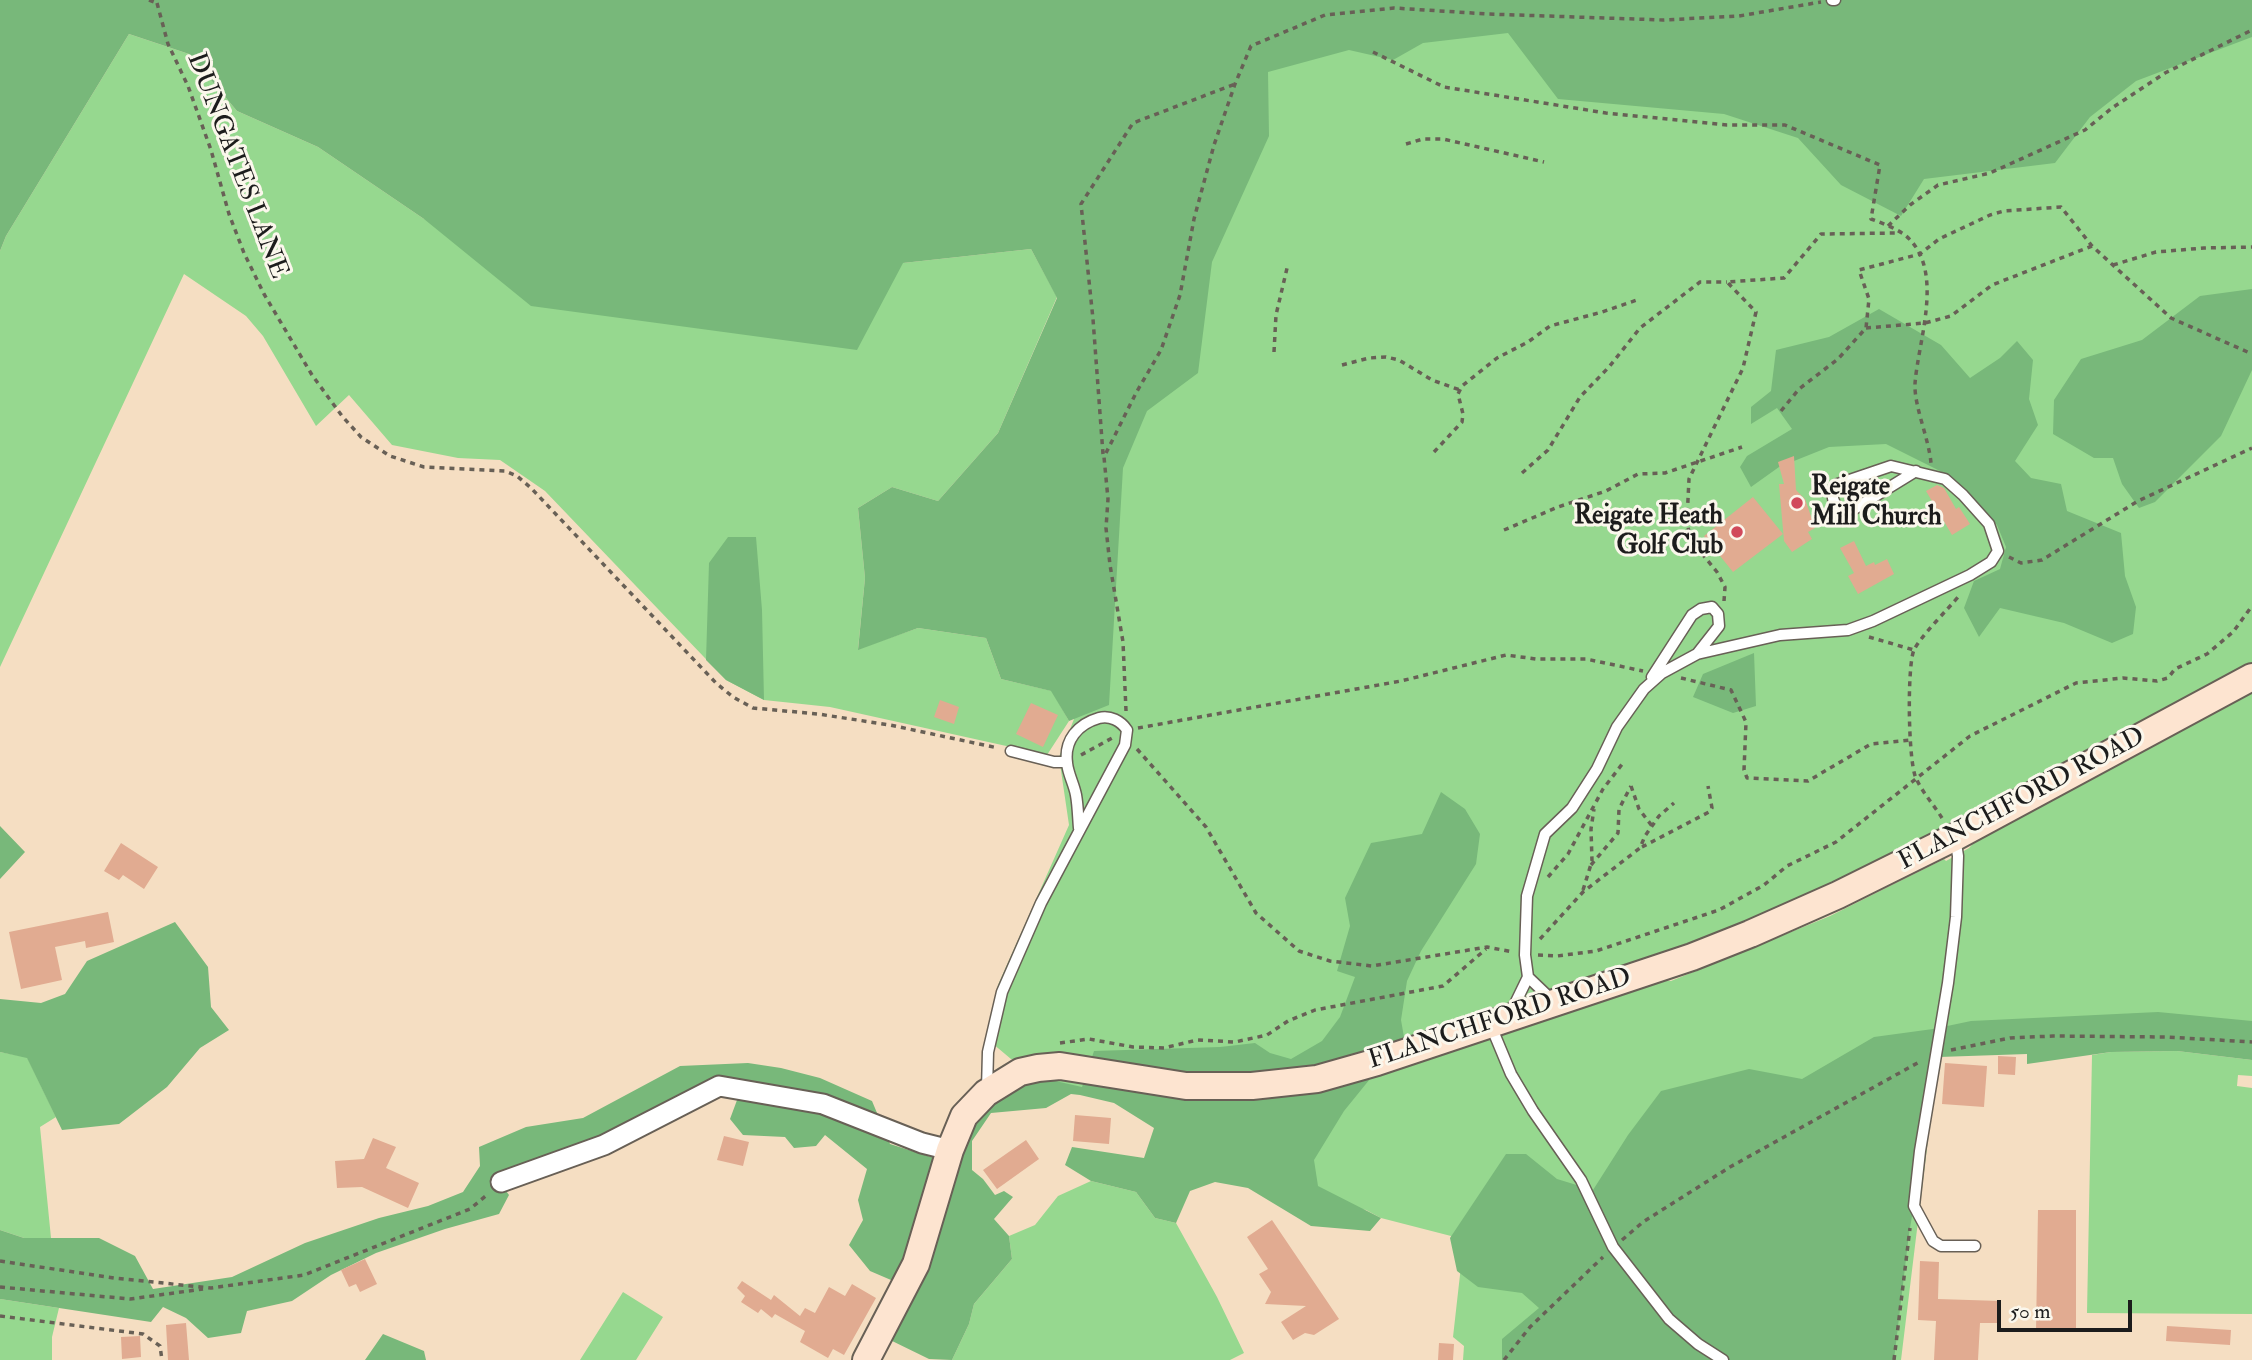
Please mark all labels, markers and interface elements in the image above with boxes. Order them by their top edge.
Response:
street label: DUNGATES LANE [179,49,293,283]
place label: Reigate Mill Church [1811,472,1942,534]
marker: Reigate Mill Church [1789,495,1805,511]
place label: Reigate Heath Golf Club [1574,501,1723,562]
marker: Reigate Heath Golf Club [1729,524,1745,540]
street label: FLANCHFORD ROAD [1893,722,2151,878]
street label: FLANCHFORD ROAD [1365,963,1635,1077]
scale bar [2000,1286,2135,1330]
text: 50 m [2010,1298,2051,1325]

